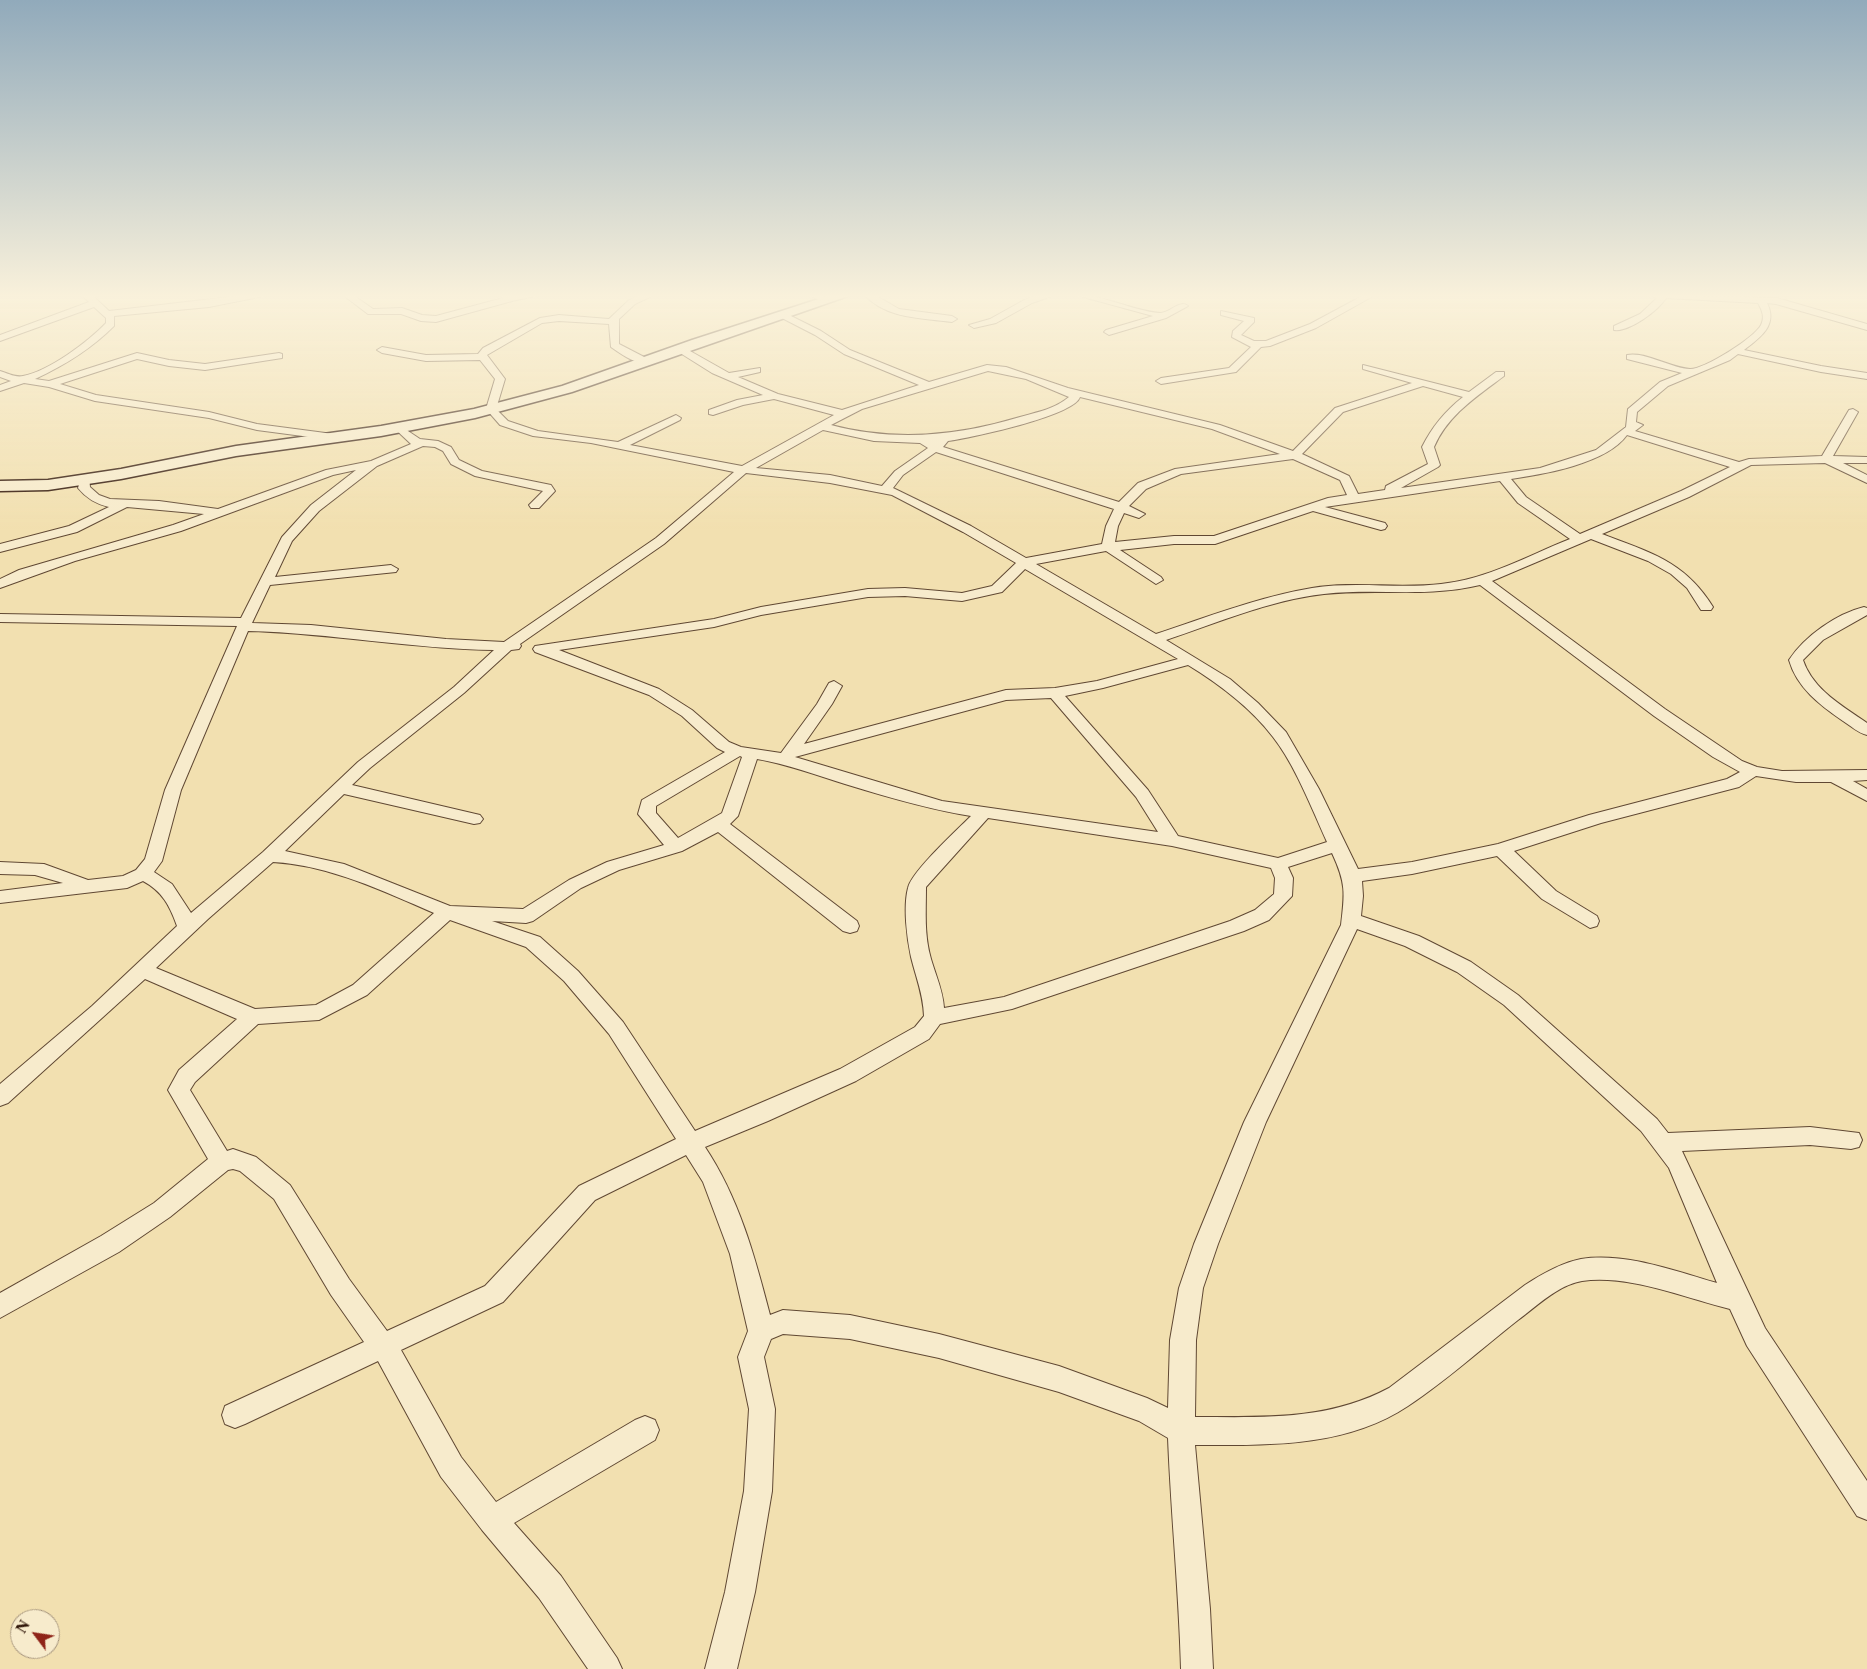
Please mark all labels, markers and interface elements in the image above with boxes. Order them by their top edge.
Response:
north arrow [10,1609,60,1659]
text: N [12,1617,34,1637]

